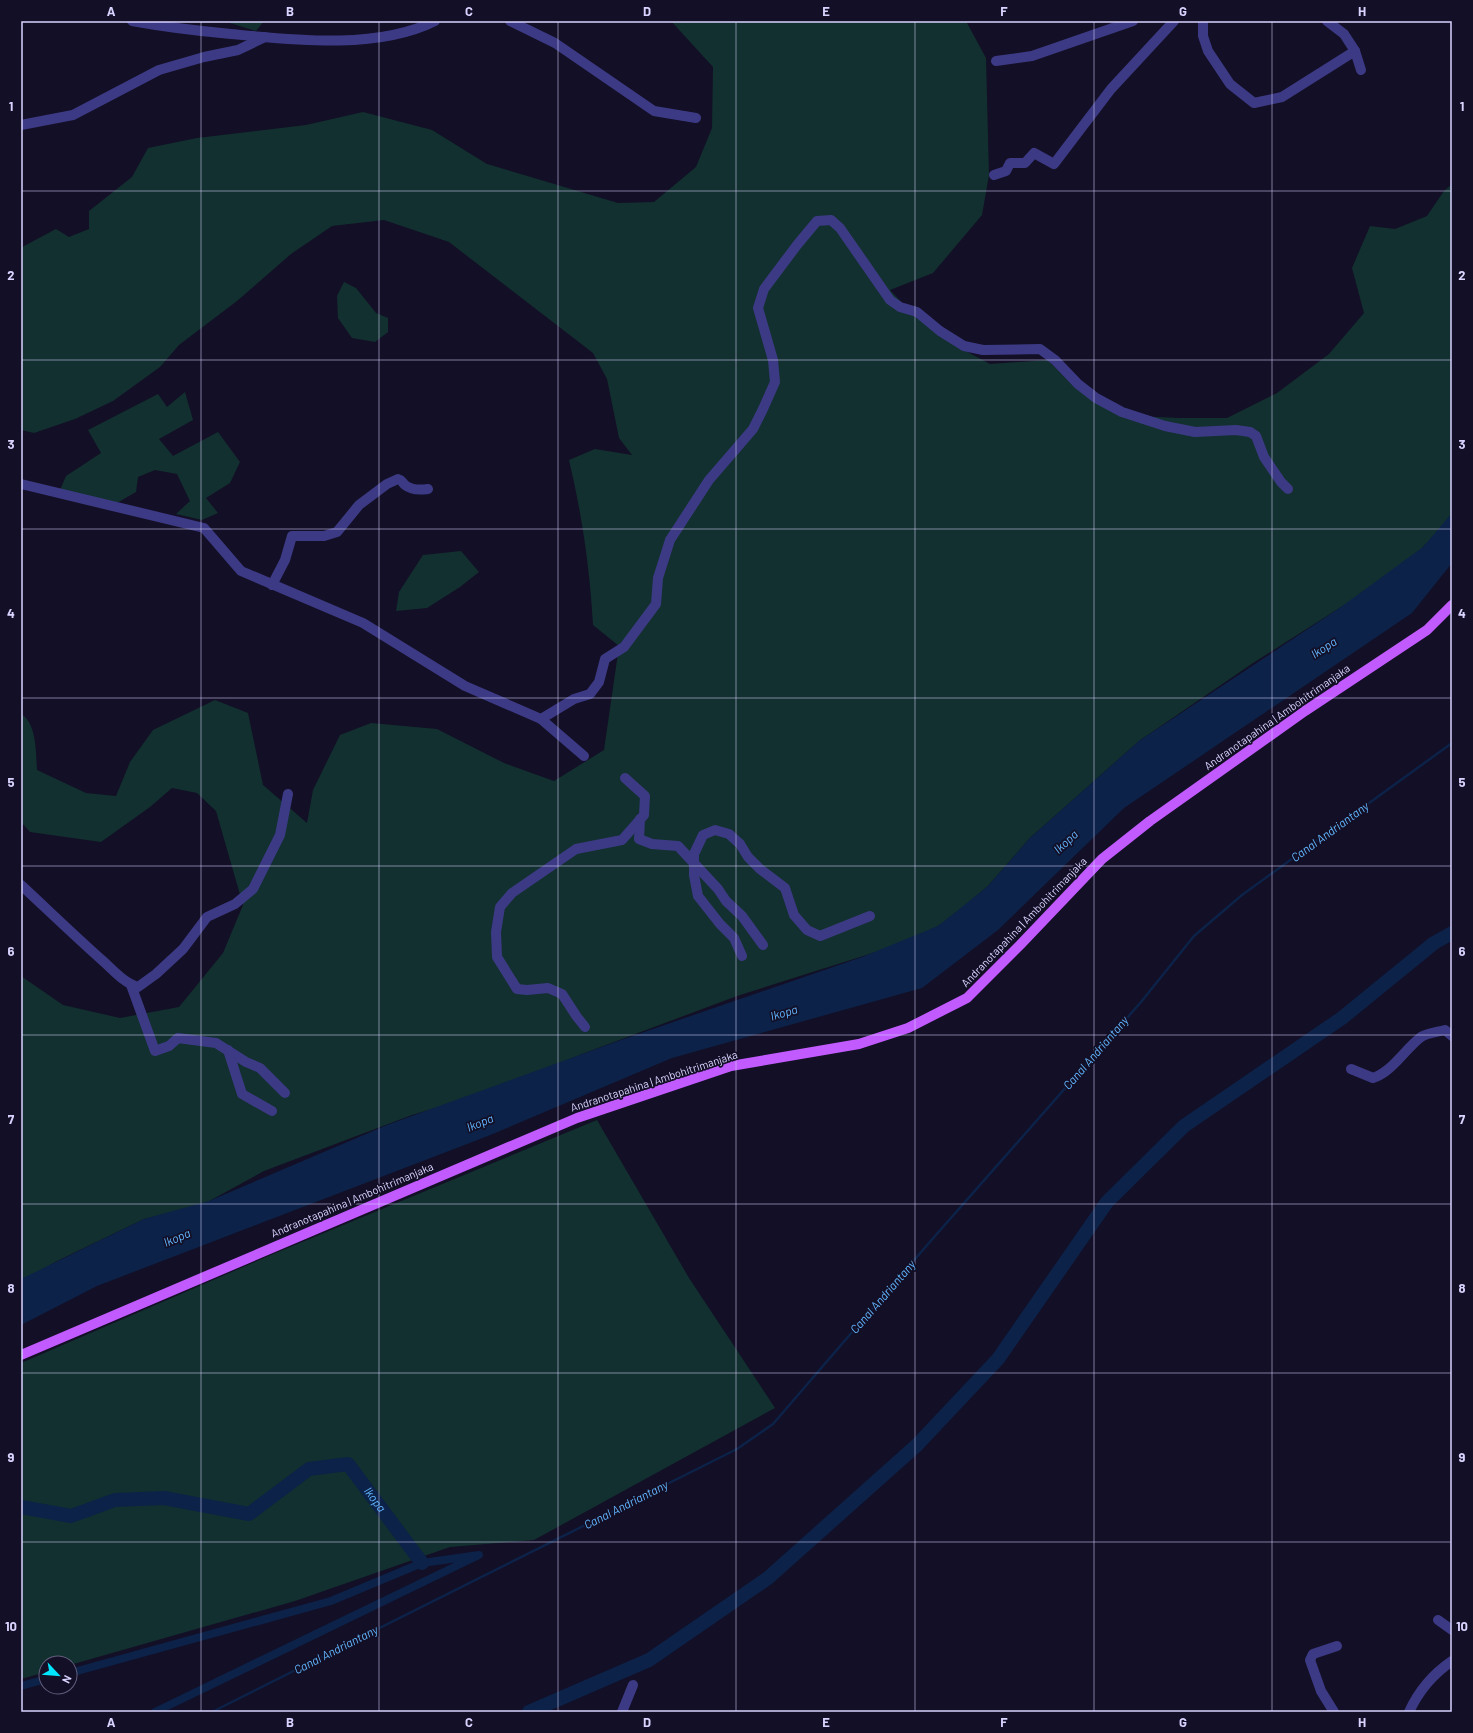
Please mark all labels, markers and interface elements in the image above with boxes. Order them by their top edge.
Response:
text: A [107,3,116,19]
text: B [286,3,294,19]
text: C [465,3,473,19]
text: D [643,3,651,19]
text: E [822,3,830,19]
text: F [1000,3,1008,19]
text: G [1179,3,1187,19]
text: H [1358,3,1366,19]
text: 1 [9,98,13,114]
text: 1 [1460,98,1464,114]
text: 2 [7,267,15,283]
text: 2 [1458,267,1466,283]
text: 3 [7,436,15,452]
text: 3 [1458,436,1466,452]
text: 4 [7,605,15,621]
text: 4 [1458,605,1466,621]
water label: Ikopa [1308,634,1339,661]
street label: Andranotapahina | Ambohitrimanjaka [1201,661,1352,772]
text: 5 [7,774,15,790]
text: 5 [1458,774,1466,790]
water label: Canal Andriantany [1288,798,1371,864]
water label: Ikopa [1050,827,1080,856]
street label: Andranotapahina | Ambohitrimanjaka [958,854,1089,989]
text: 6 [8,943,15,959]
text: 6 [1459,943,1466,959]
water label: Ikopa [768,1001,799,1023]
water label: Canal Andriantany [1060,1012,1131,1092]
street label: Andranotapahina | Ambohitrimanjaka [569,1047,739,1114]
water label: Ikopa [464,1110,495,1134]
text: 7 [8,1111,15,1127]
text: 7 [1459,1111,1466,1127]
street label: Andranotapahina | Ambohitrimanjaka [269,1159,435,1240]
water label: Ikopa [161,1225,192,1249]
water label: Canal Andriantany [847,1256,918,1336]
text: 8 [7,1280,15,1296]
text: 8 [1458,1280,1466,1296]
text: 9 [8,1449,15,1465]
text: 9 [1459,1449,1466,1465]
water label: Canal Andriantany [581,1477,670,1531]
water label: Ikopa [362,1484,389,1514]
text: 10 [5,1618,17,1634]
text: 10 [1456,1618,1468,1634]
water label: Canal Andriantany [291,1622,380,1676]
north arrow [38,1655,78,1695]
text: N [60,1673,75,1686]
text: A [107,1714,116,1730]
text: B [286,1714,294,1730]
text: C [465,1714,473,1730]
text: D [643,1714,651,1730]
text: E [822,1714,830,1730]
text: F [1000,1714,1008,1730]
text: G [1179,1714,1187,1730]
text: H [1358,1714,1366,1730]

